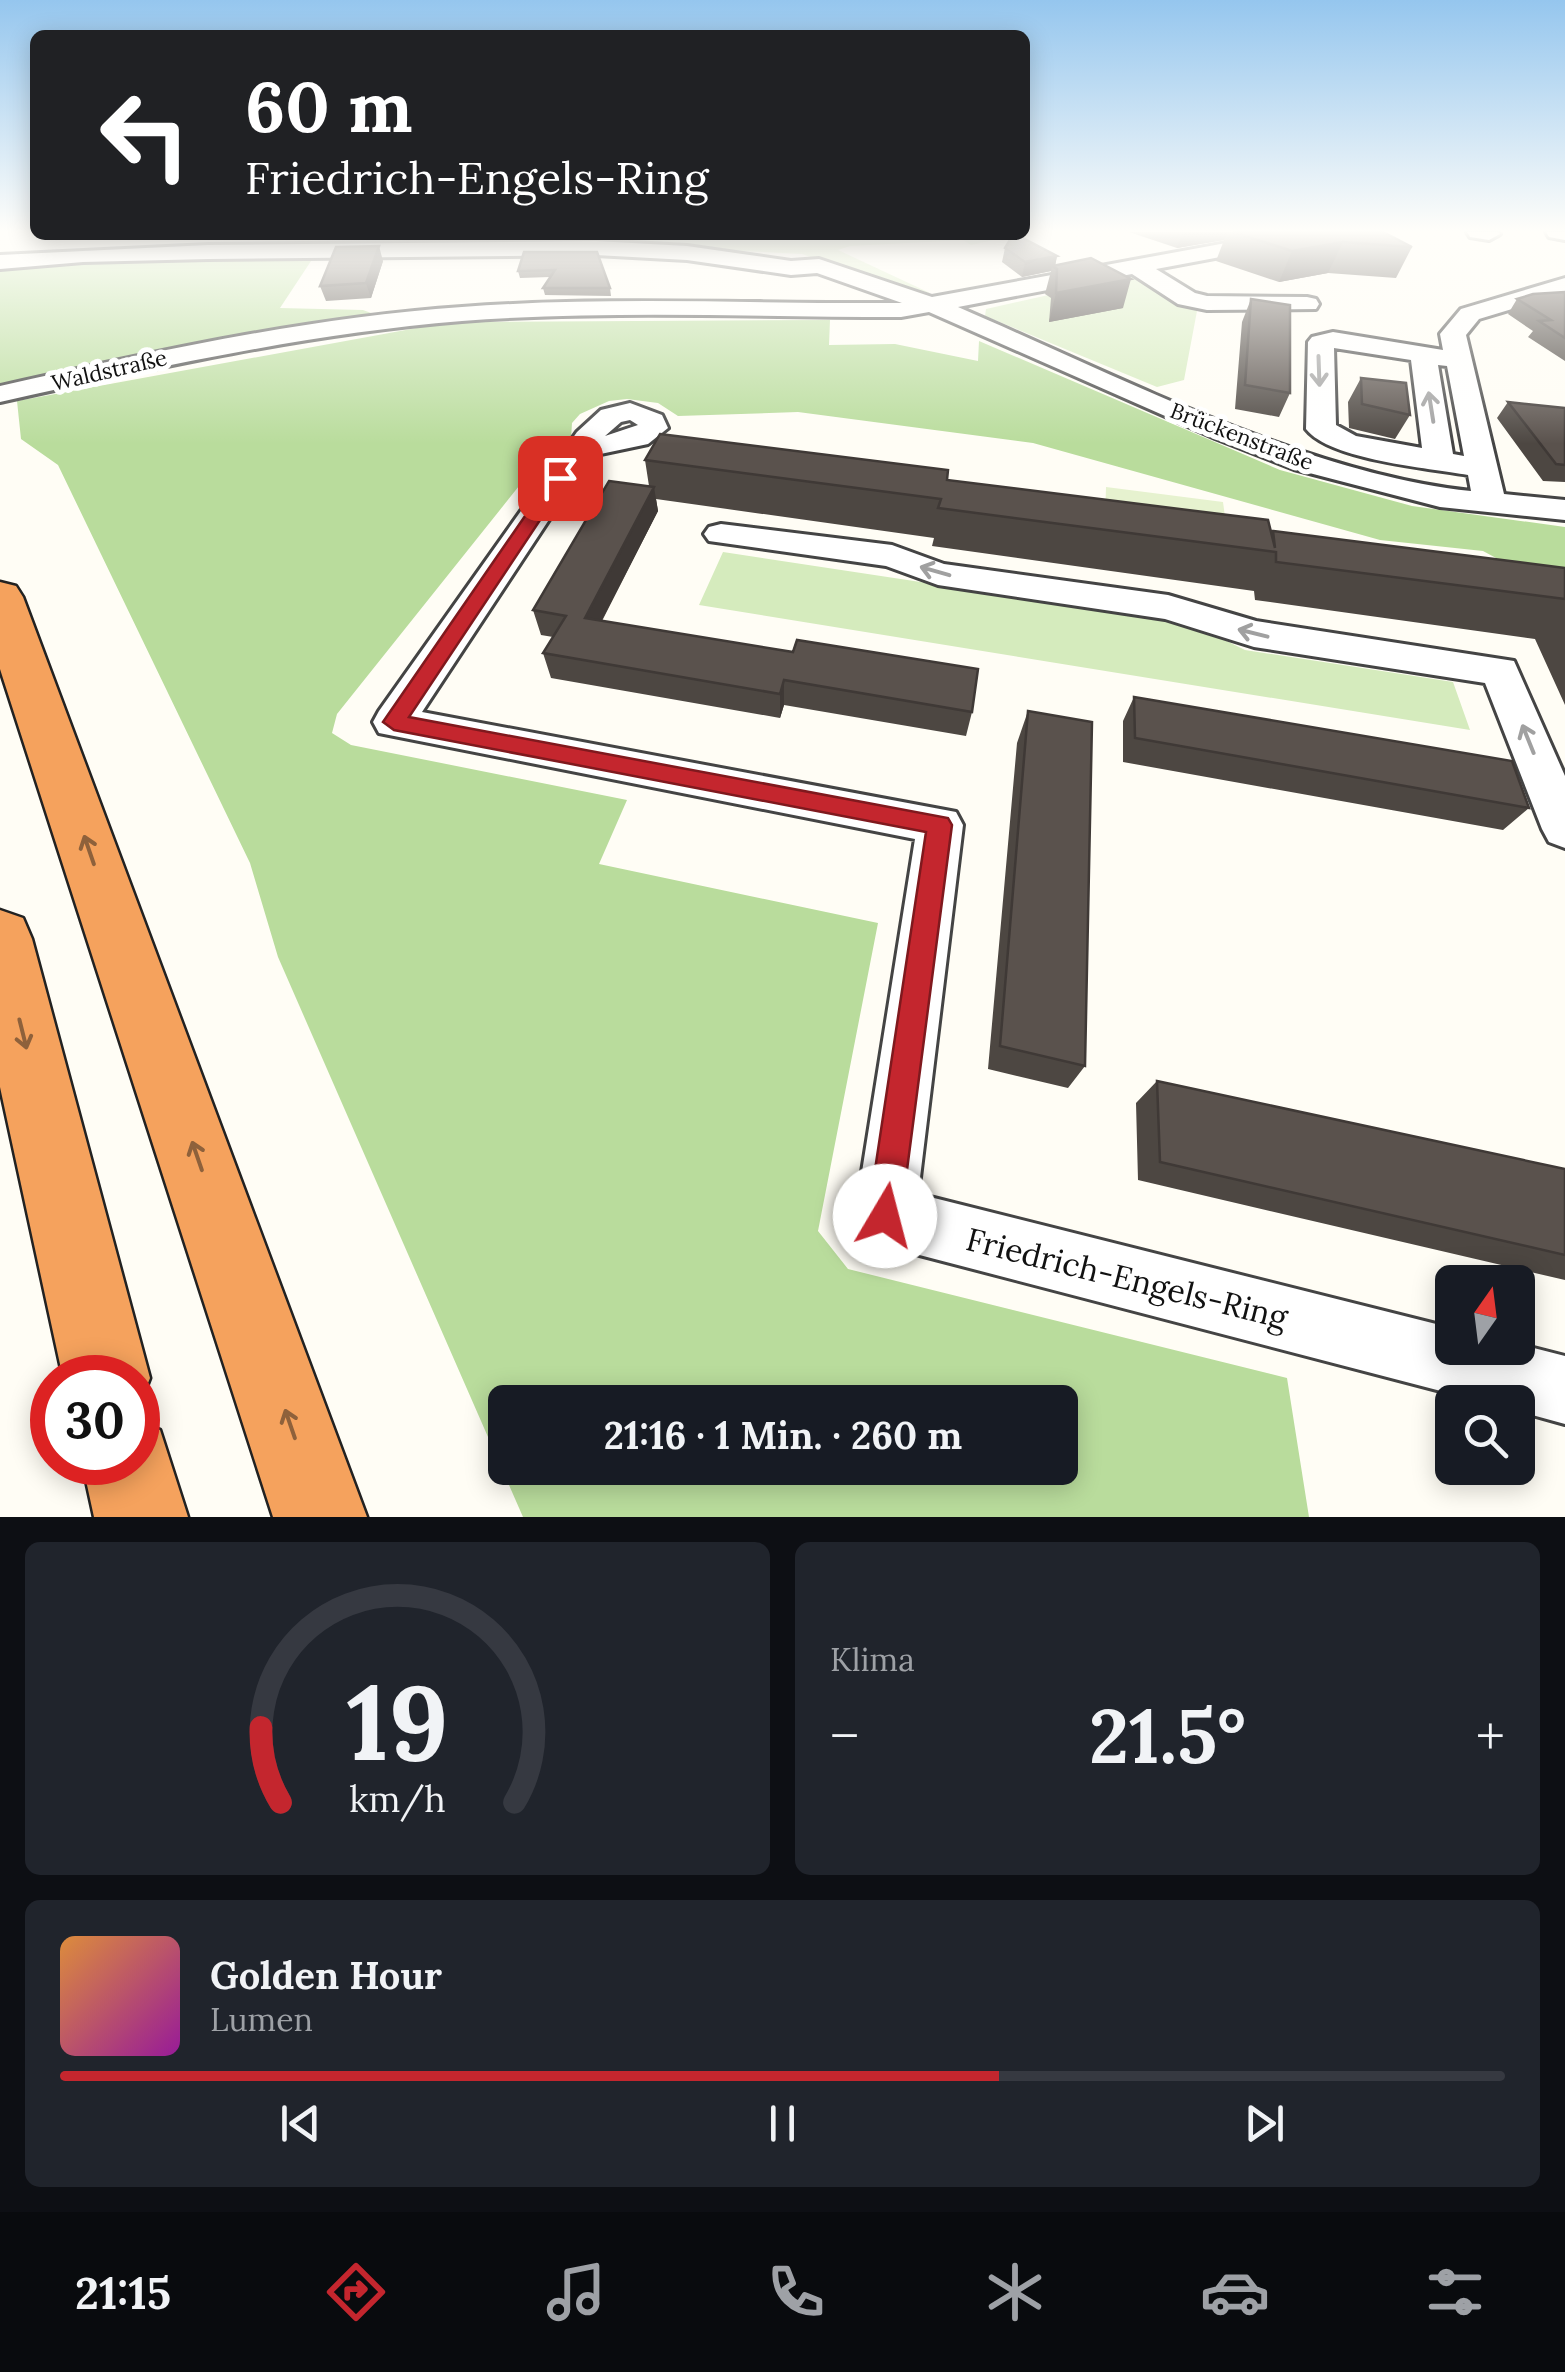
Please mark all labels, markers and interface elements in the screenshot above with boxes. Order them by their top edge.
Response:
text: 60 m [245,62,413,151]
icon: left [80,70,210,200]
text: Friedrich-Engels-Ring [245,149,709,206]
street label: Waldstraße [48,343,170,397]
one-way arrow [1310,355,1329,387]
one-way arrow [1421,391,1440,424]
street label: Brückenstraße [1166,396,1318,476]
pin [518,436,603,521]
icon: arrive [533,451,588,506]
one-way arrow [919,561,951,579]
one-way arrow [1237,623,1269,641]
one-way arrow [1518,724,1536,755]
one-way arrow [79,835,97,866]
one-way arrow [15,1017,33,1049]
one-way arrow [186,1141,204,1173]
position arrow [833,1164,937,1268]
street label: Friedrich-Engels-Ring [962,1218,1293,1338]
north arrow [1435,1265,1535,1365]
map controls [1435,1265,1535,1485]
speed limit sign: 30 [30,1355,160,1485]
button: search [1435,1385,1535,1485]
one-way arrow [279,1409,297,1441]
text: 21:16 · 1 Min. · 260 m [604,1411,962,1459]
text: Klima [830,1639,915,1680]
text: 19 [346,1655,449,1788]
text: 21.5° [1089,1688,1246,1784]
text: − [830,1701,859,1771]
text: + [1476,1701,1505,1771]
text: km/h [349,1776,446,1822]
text: Golden Hour [210,1951,442,1999]
text: Lumen [210,1999,313,2040]
icon: previous [273,2096,328,2151]
icon: pause [755,2096,810,2151]
icon: next [1237,2096,1292,2151]
icon: directions [321,2257,391,2327]
icon: music [541,2257,611,2327]
icon: phone [761,2257,831,2327]
icon: climate [980,2257,1050,2327]
icon: car [1200,2257,1270,2327]
icon: filters [1420,2257,1490,2327]
text: 21:15 [75,2264,171,2321]

